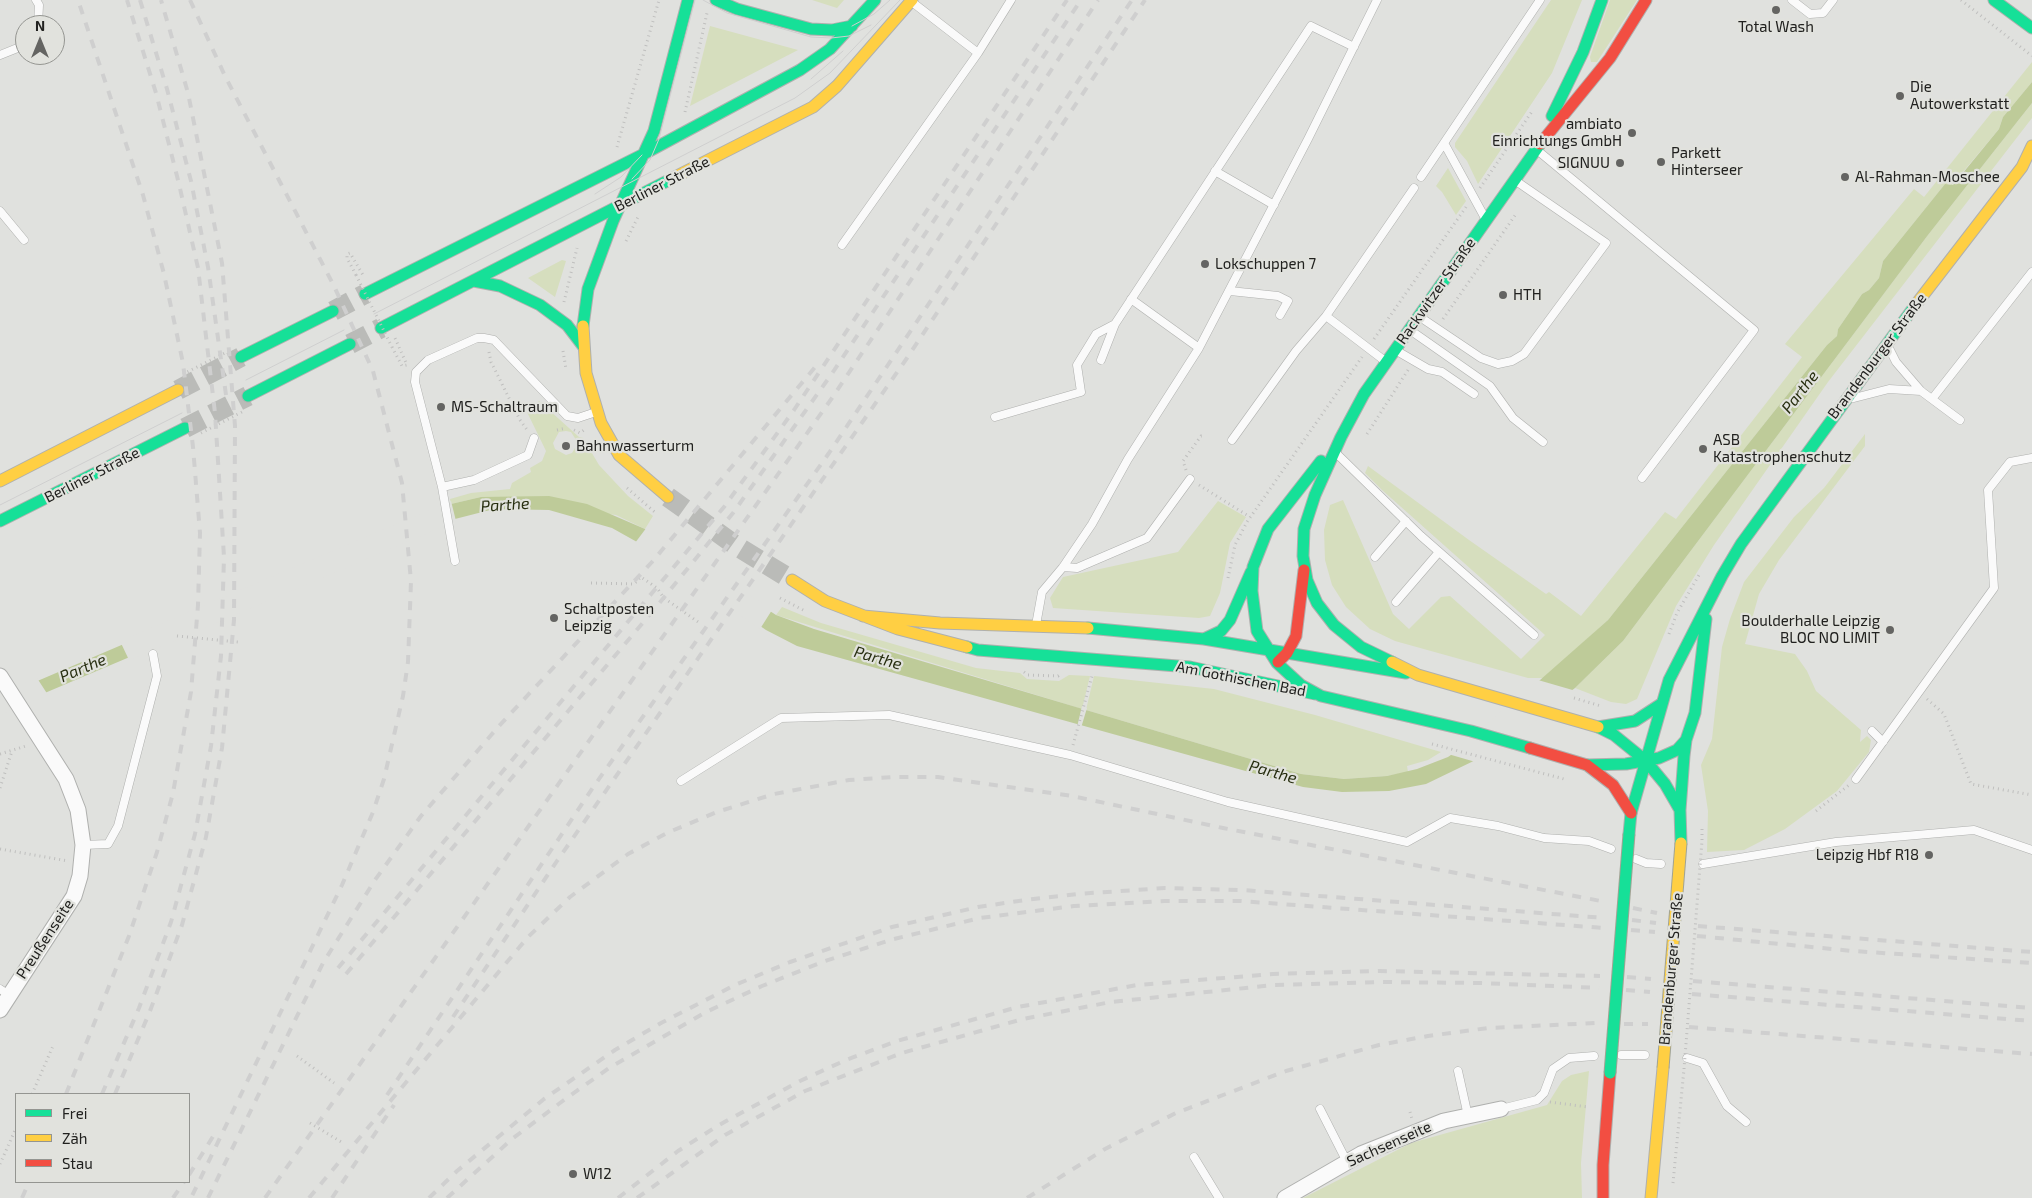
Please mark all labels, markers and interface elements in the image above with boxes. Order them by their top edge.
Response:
marker: Total Wash [1770,4,1782,16]
north arrow [15,15,65,65]
text: N [35,17,45,34]
place label: Total Wash [1738,18,1814,36]
place label: Die Autowerkstatt [1910,78,2009,113]
marker: Die Autowerkstatt [1894,90,1906,102]
place label: ambiato Einrichtungs GmbH [1492,115,1622,150]
marker: ambiato Einrichtungs GmbH [1626,127,1638,139]
place label: Parkett Hinterseer [1671,144,1743,179]
street label: Berliner Straße [612,152,712,216]
place label: SIGNUU [1558,154,1610,172]
marker: Parkett Hinterseer [1655,156,1667,168]
marker: SIGNUU [1614,157,1626,169]
place label: Al-Rahman-Moschee [1855,168,2000,186]
marker: Al-Rahman-Moschee [1839,171,1851,183]
street label: Rackwitzer Straße [1393,234,1479,348]
place label: Lokschuppen 7 [1215,255,1316,273]
marker: Lokschuppen 7 [1199,258,1211,270]
place label: HTH [1513,286,1542,304]
marker: HTH [1497,289,1509,301]
street label: Brandenburger Straße [1824,290,1930,422]
water label: Parthe [1777,367,1823,417]
place label: MS-Schaltraum [451,398,558,416]
marker: MS-Schaltraum [435,401,447,413]
place label: ASB Katastrophenschutz [1713,431,1851,466]
place label: Bahnwasserturm [576,437,694,455]
marker: Bahnwasserturm [560,440,572,452]
street label: Berliner Straße [42,443,142,507]
marker: ASB Katastrophenschutz [1697,443,1709,455]
water label: Parthe [480,494,530,516]
place label: Schaltposten Leipzig [564,600,654,635]
marker: Schaltposten Leipzig [548,612,560,624]
place label: Boulderhalle Leipzig BLOC NO LIMIT [1741,612,1880,647]
marker: Boulderhalle Leipzig BLOC NO LIMIT [1884,624,1896,636]
water label: Parthe [852,642,904,674]
water label: Parthe [57,650,109,686]
street label: Am Gothischen Bad [1175,658,1307,700]
water label: Parthe [1247,756,1299,788]
place label: Leipzig Hbf R18 [1816,846,1919,864]
marker: Leipzig Hbf R18 [1923,849,1935,861]
street label: Brandenburger Straße [1655,892,1687,1046]
street label: Preußenseite [13,896,77,982]
legend [15,1093,190,1183]
text: Frei [62,1104,87,1122]
street label: Sachsenseite [1344,1117,1434,1171]
text: Zäh [62,1129,87,1147]
text: Stau [62,1154,93,1172]
place label: W12 [583,1165,612,1183]
marker: W12 [567,1168,579,1180]

